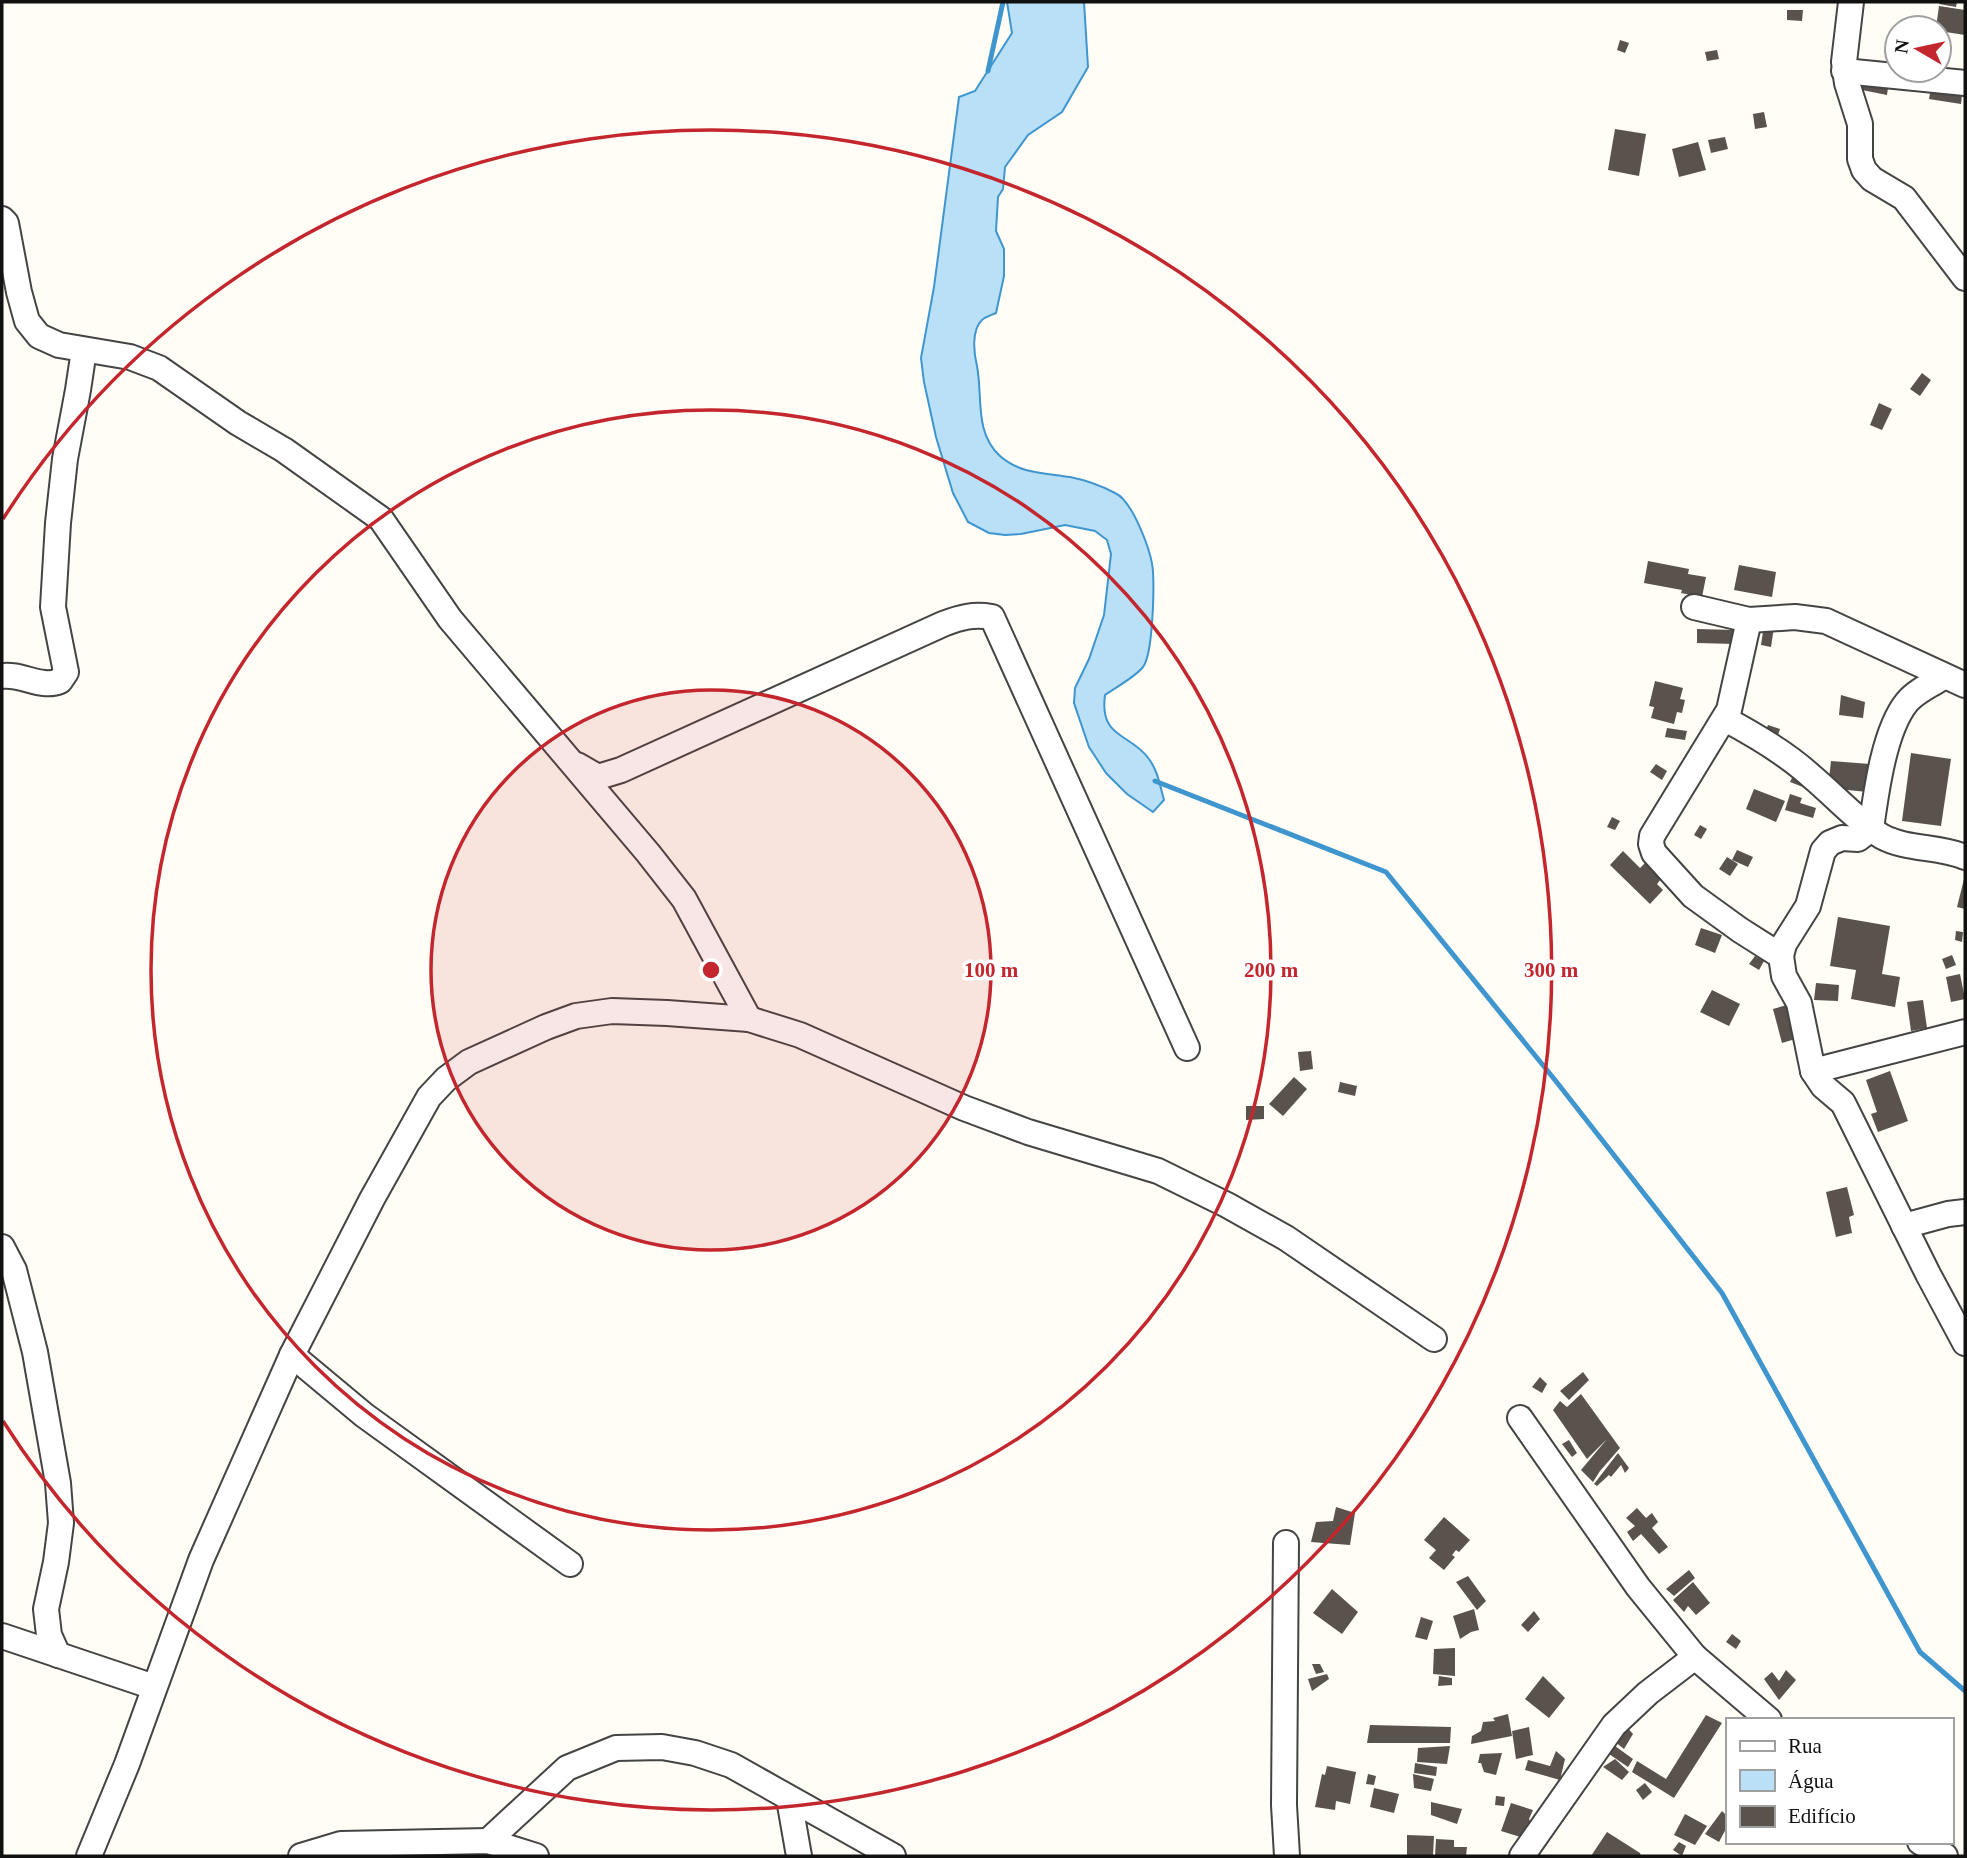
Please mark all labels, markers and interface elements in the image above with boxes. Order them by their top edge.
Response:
north arrow [1883,14,1953,84]
text: N [1890,38,1913,55]
centre of rings [699,958,723,982]
text: 100 m [964,958,1019,982]
text: 200 m [1244,958,1299,982]
text: 300 m [1524,958,1579,982]
legend [1726,1718,1953,1844]
text: Rua [1788,1734,1823,1758]
text: Água [1788,1769,1834,1793]
text: Edifício [1788,1804,1856,1828]

